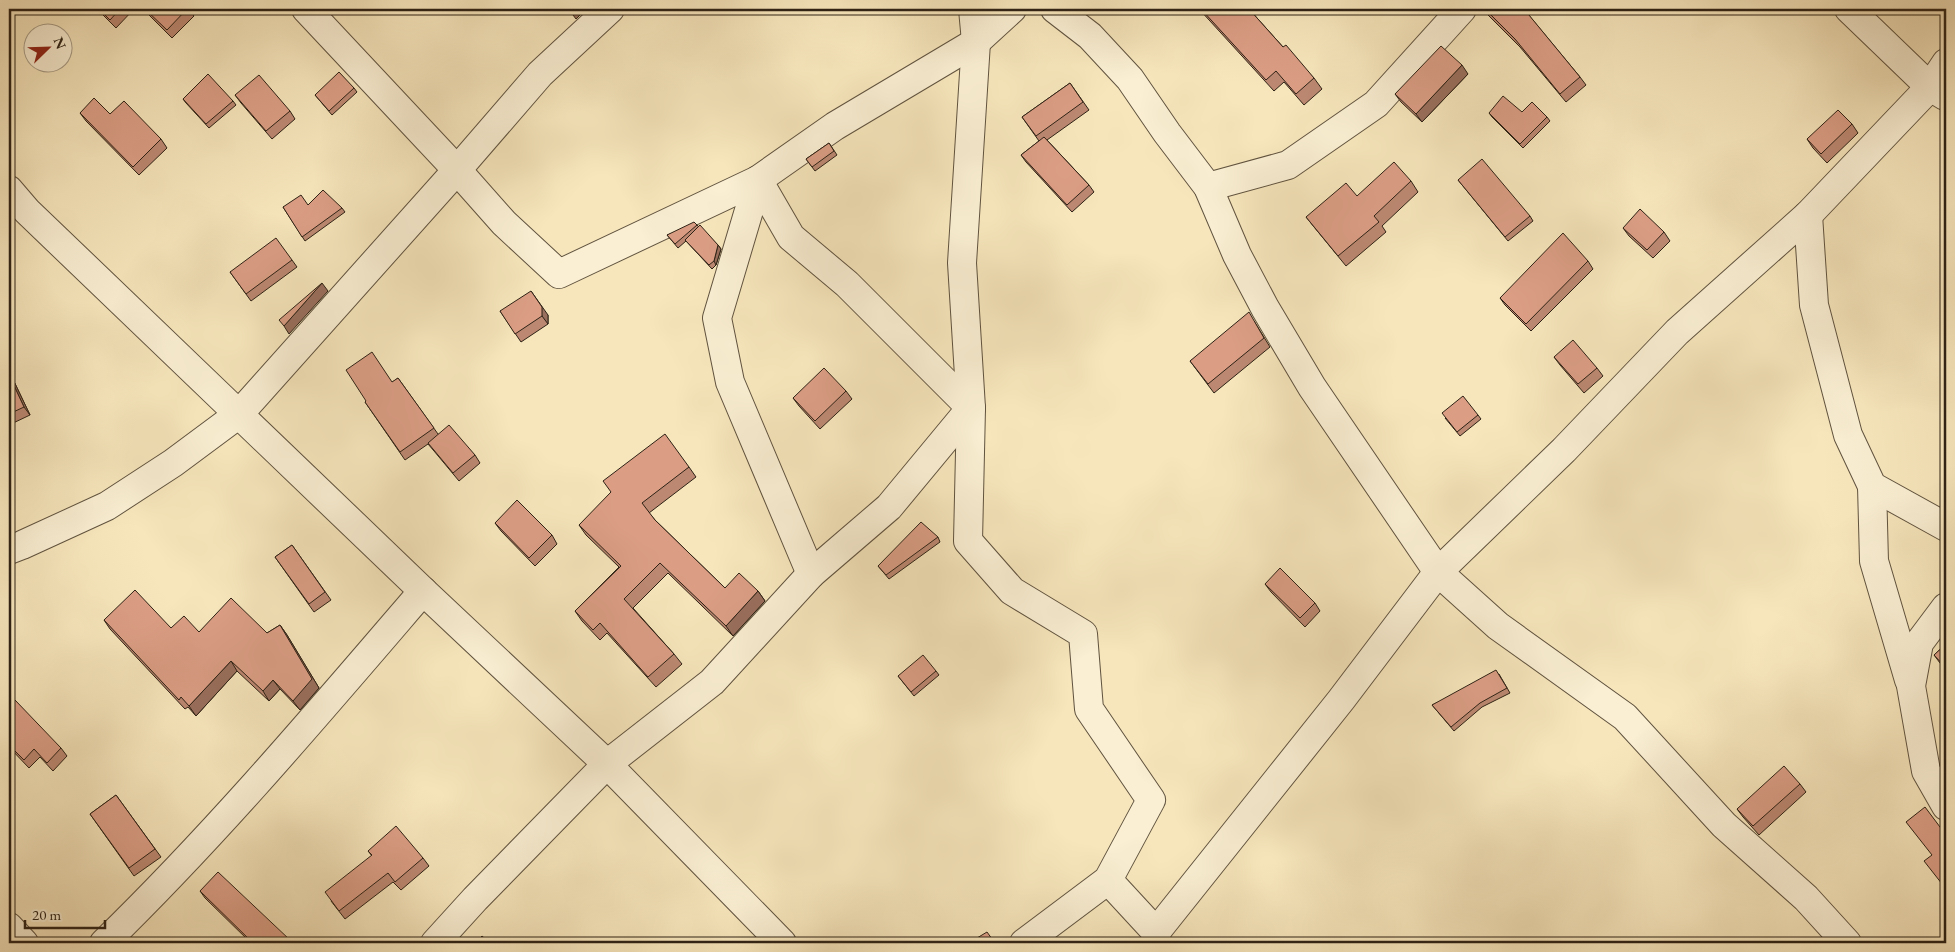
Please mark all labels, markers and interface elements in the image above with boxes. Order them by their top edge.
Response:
north arrow [22,22,72,72]
text: N [49,34,71,52]
scale bar [25,897,105,929]
text: 20 m [32,905,61,924]

